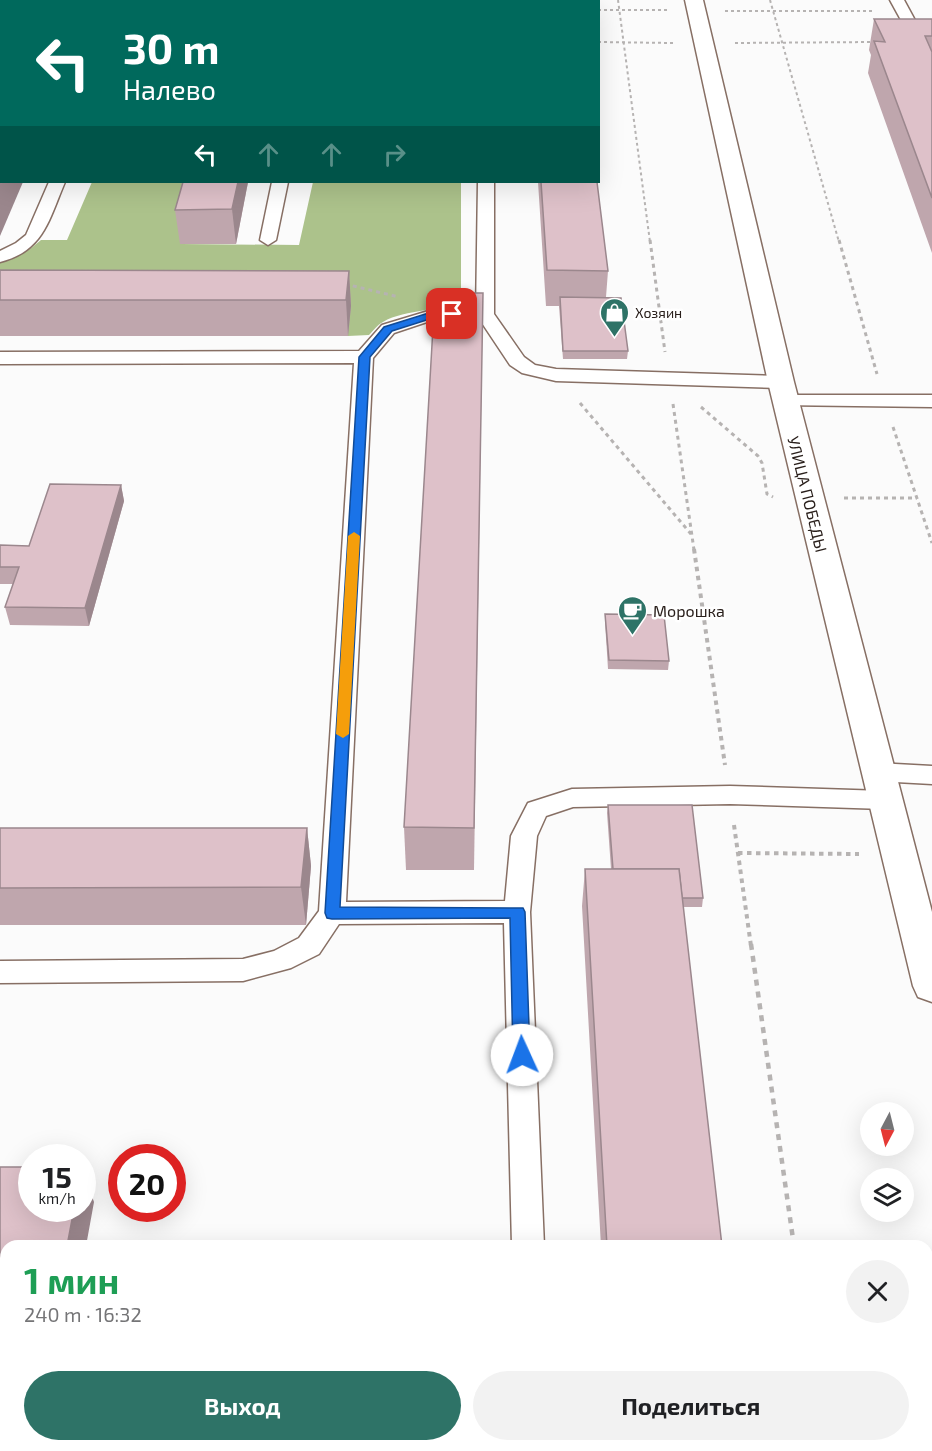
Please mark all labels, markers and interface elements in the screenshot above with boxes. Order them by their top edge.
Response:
text: 30 m [123,22,219,72]
icon: left [24,24,102,102]
text: Налево [123,73,216,105]
icon: left [189,138,222,171]
icon: ahead [252,138,285,171]
icon: ahead [315,138,348,171]
icon: right [378,138,411,171]
pin [426,288,477,339]
shop icon: Хозяин [598,296,630,338]
icon: arrive [435,297,468,330]
place label: Хозяин [635,304,682,321]
street label: УЛИЦА ПОБЕДЫ [784,434,832,554]
cafe icon: Морошка [616,594,648,636]
place label: Морошка [653,601,725,620]
position arrow [490,1023,554,1087]
north arrow [860,1102,914,1156]
map controls [860,1102,914,1222]
speed limit sign: 20 [108,1144,186,1222]
text: 15 [42,1158,72,1194]
button: layers [860,1168,914,1222]
text: km/h [38,1189,76,1207]
text: 1 мин [24,1258,119,1301]
button: close [846,1260,909,1323]
text: 240 m · 16:32 [24,1302,142,1326]
button: Выход [24,1371,461,1440]
button: Поделиться [473,1371,909,1440]

